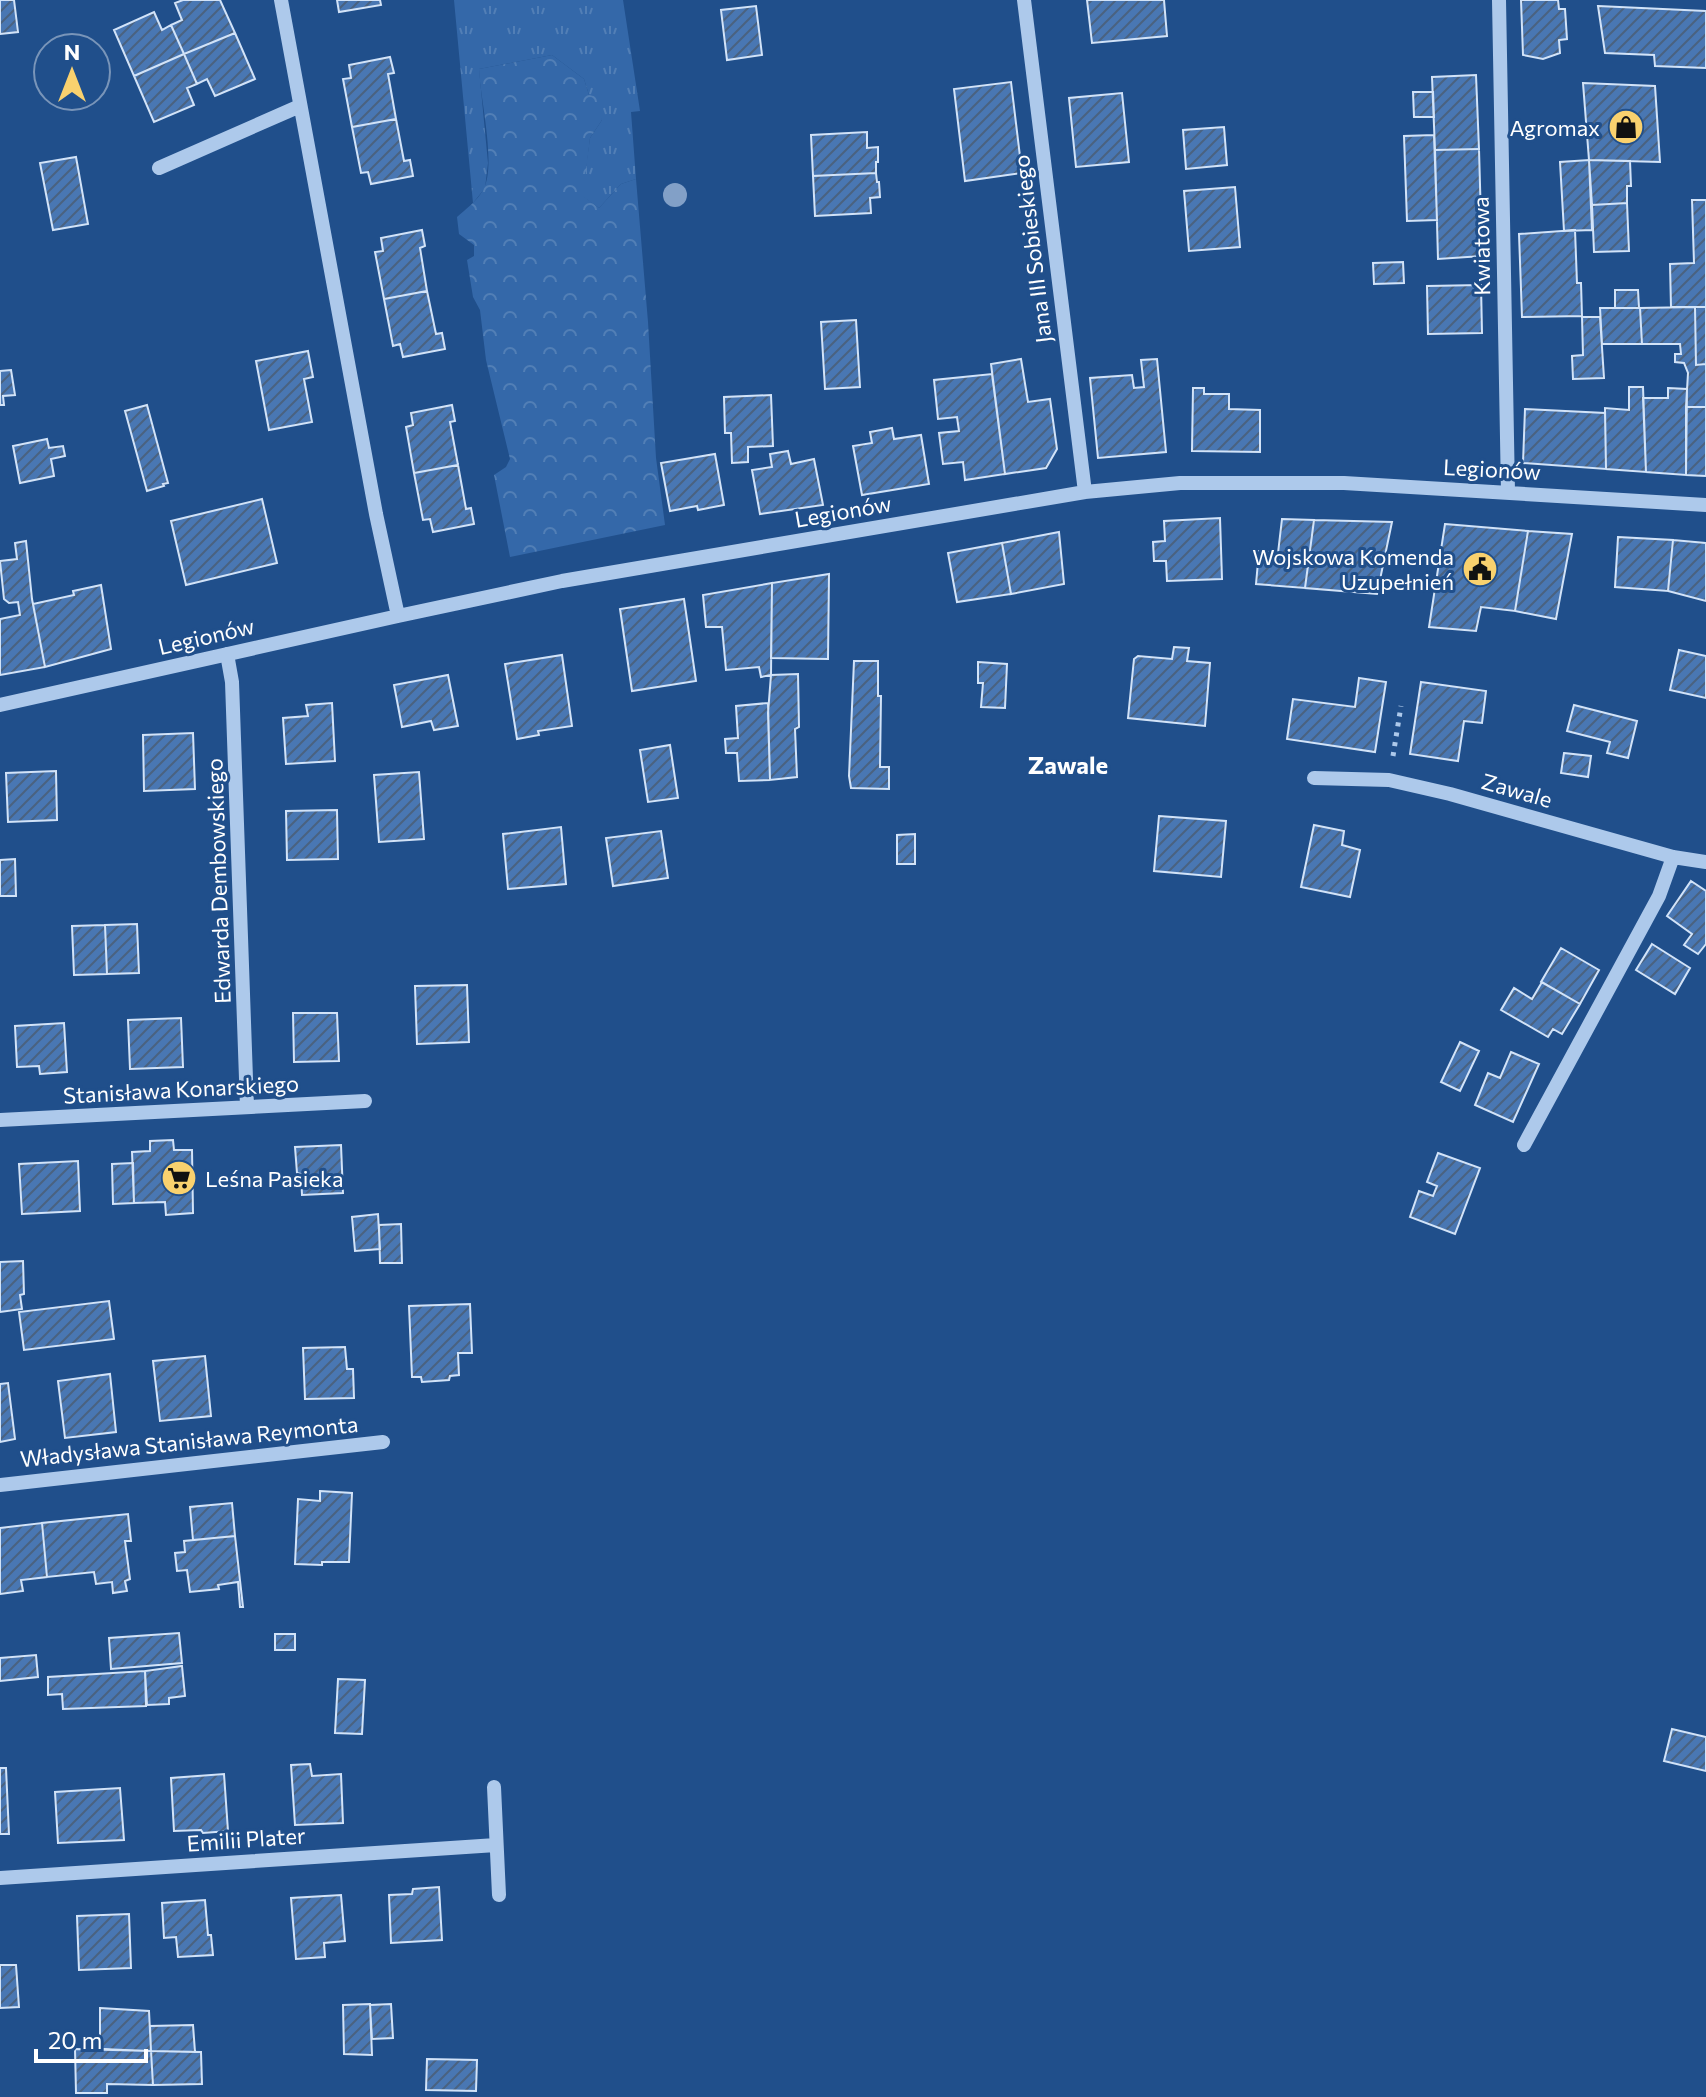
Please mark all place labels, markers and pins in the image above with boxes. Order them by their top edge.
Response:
shop icon: Agromax [1607,108,1645,146]
place label: Agromax [1509,114,1600,141]
place label: Wojskowa Komenda Uzupełnień [1252,543,1454,595]
public building icon: Wojskowa Komenda Uzupełnień [1461,550,1499,588]
supermarket icon: Leśna Pasieka [160,1159,198,1197]
place label: Leśna Pasieka [205,1165,344,1192]

